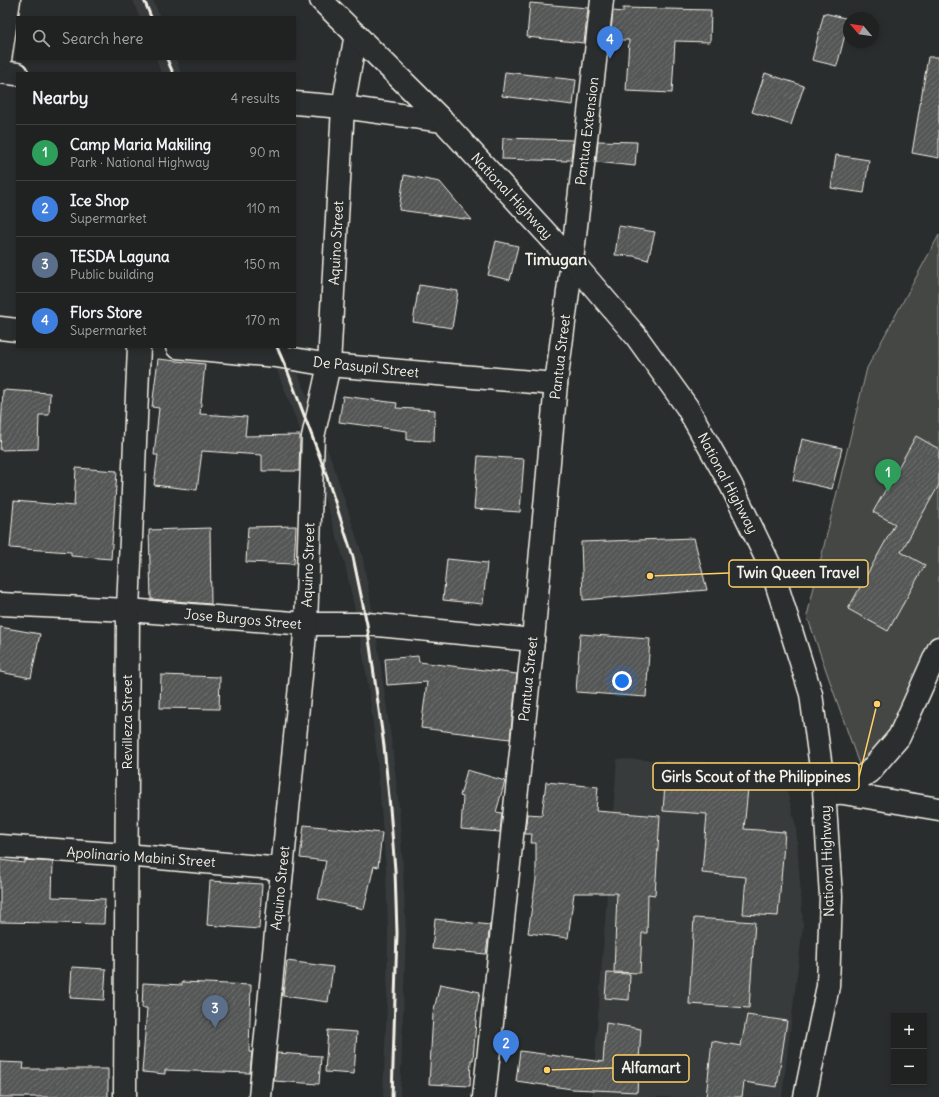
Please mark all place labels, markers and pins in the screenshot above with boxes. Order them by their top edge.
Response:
pin: 4 [597,26,623,59]
pin: 1 [875,459,901,492]
callout: Twin Queen Travel [729,560,868,587]
callout: Girls Scout of the Philippines [653,763,859,790]
pin: 3 [202,995,228,1028]
pin: 2 [493,1030,519,1063]
callout: Alfamart [613,1055,689,1082]

